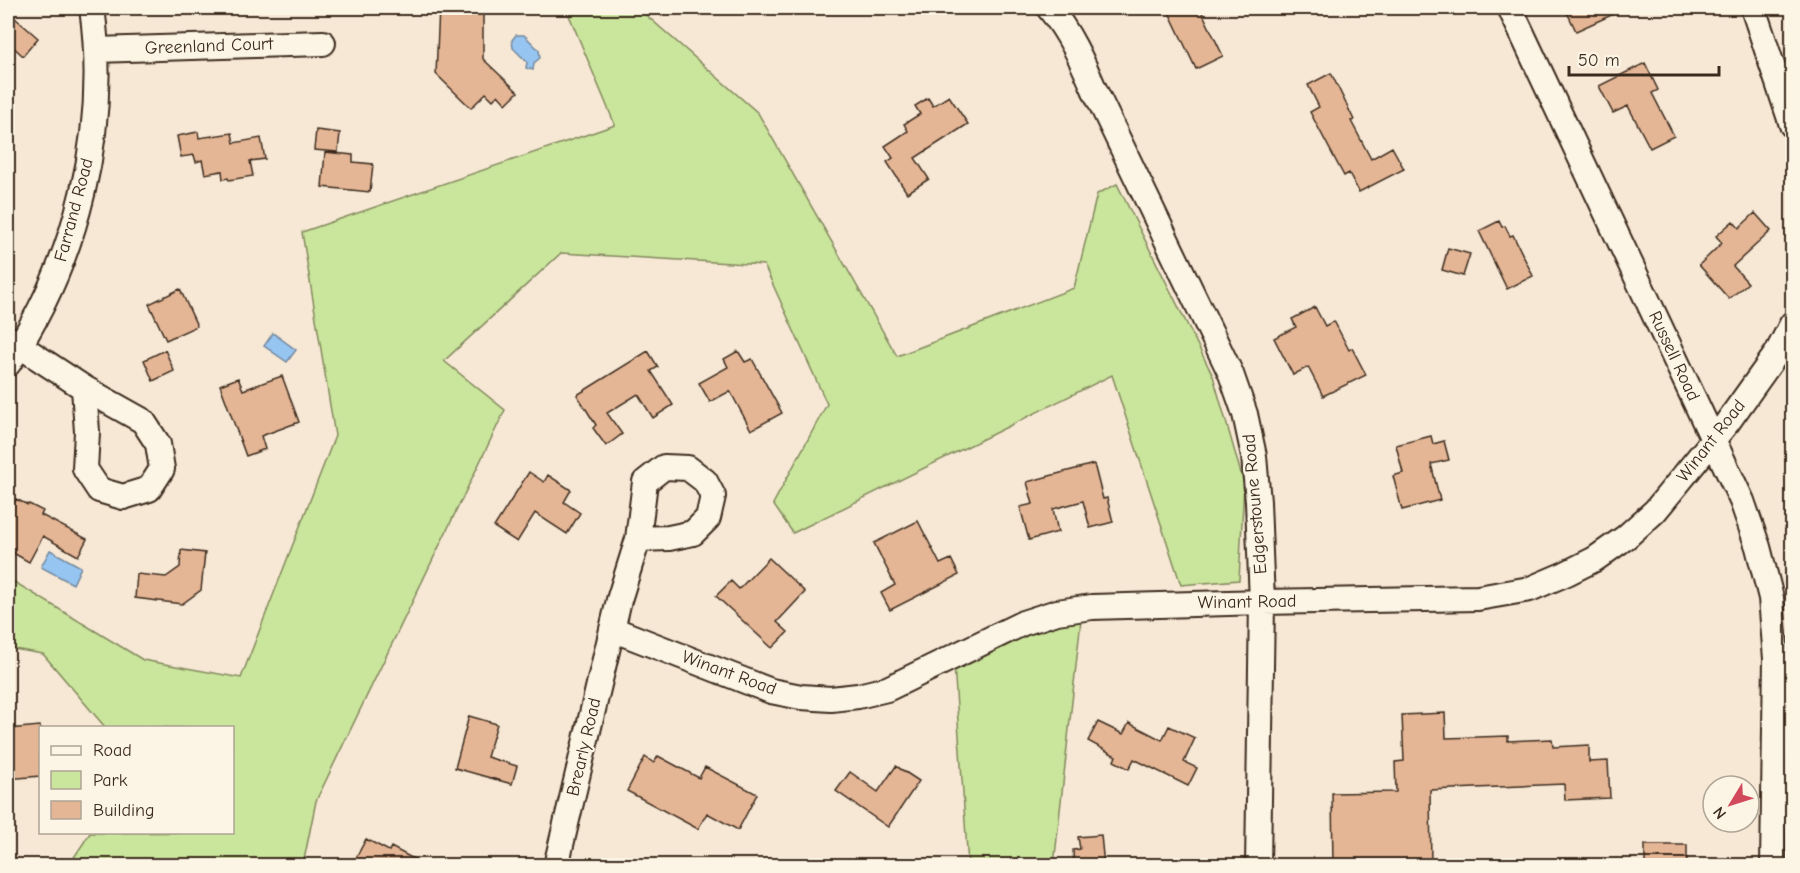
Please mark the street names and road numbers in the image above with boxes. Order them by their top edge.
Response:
street label: Greenland Court [144,33,274,59]
street label: Farrand Road [50,156,98,264]
street label: Russell Road [1644,308,1704,404]
street label: Winant Road [1672,396,1750,486]
street label: Edgerstoune Road [1238,433,1272,575]
street label: Winant Road [1197,591,1297,613]
street label: Winant Road [679,646,779,700]
street label: Brearly Road [562,696,606,798]

